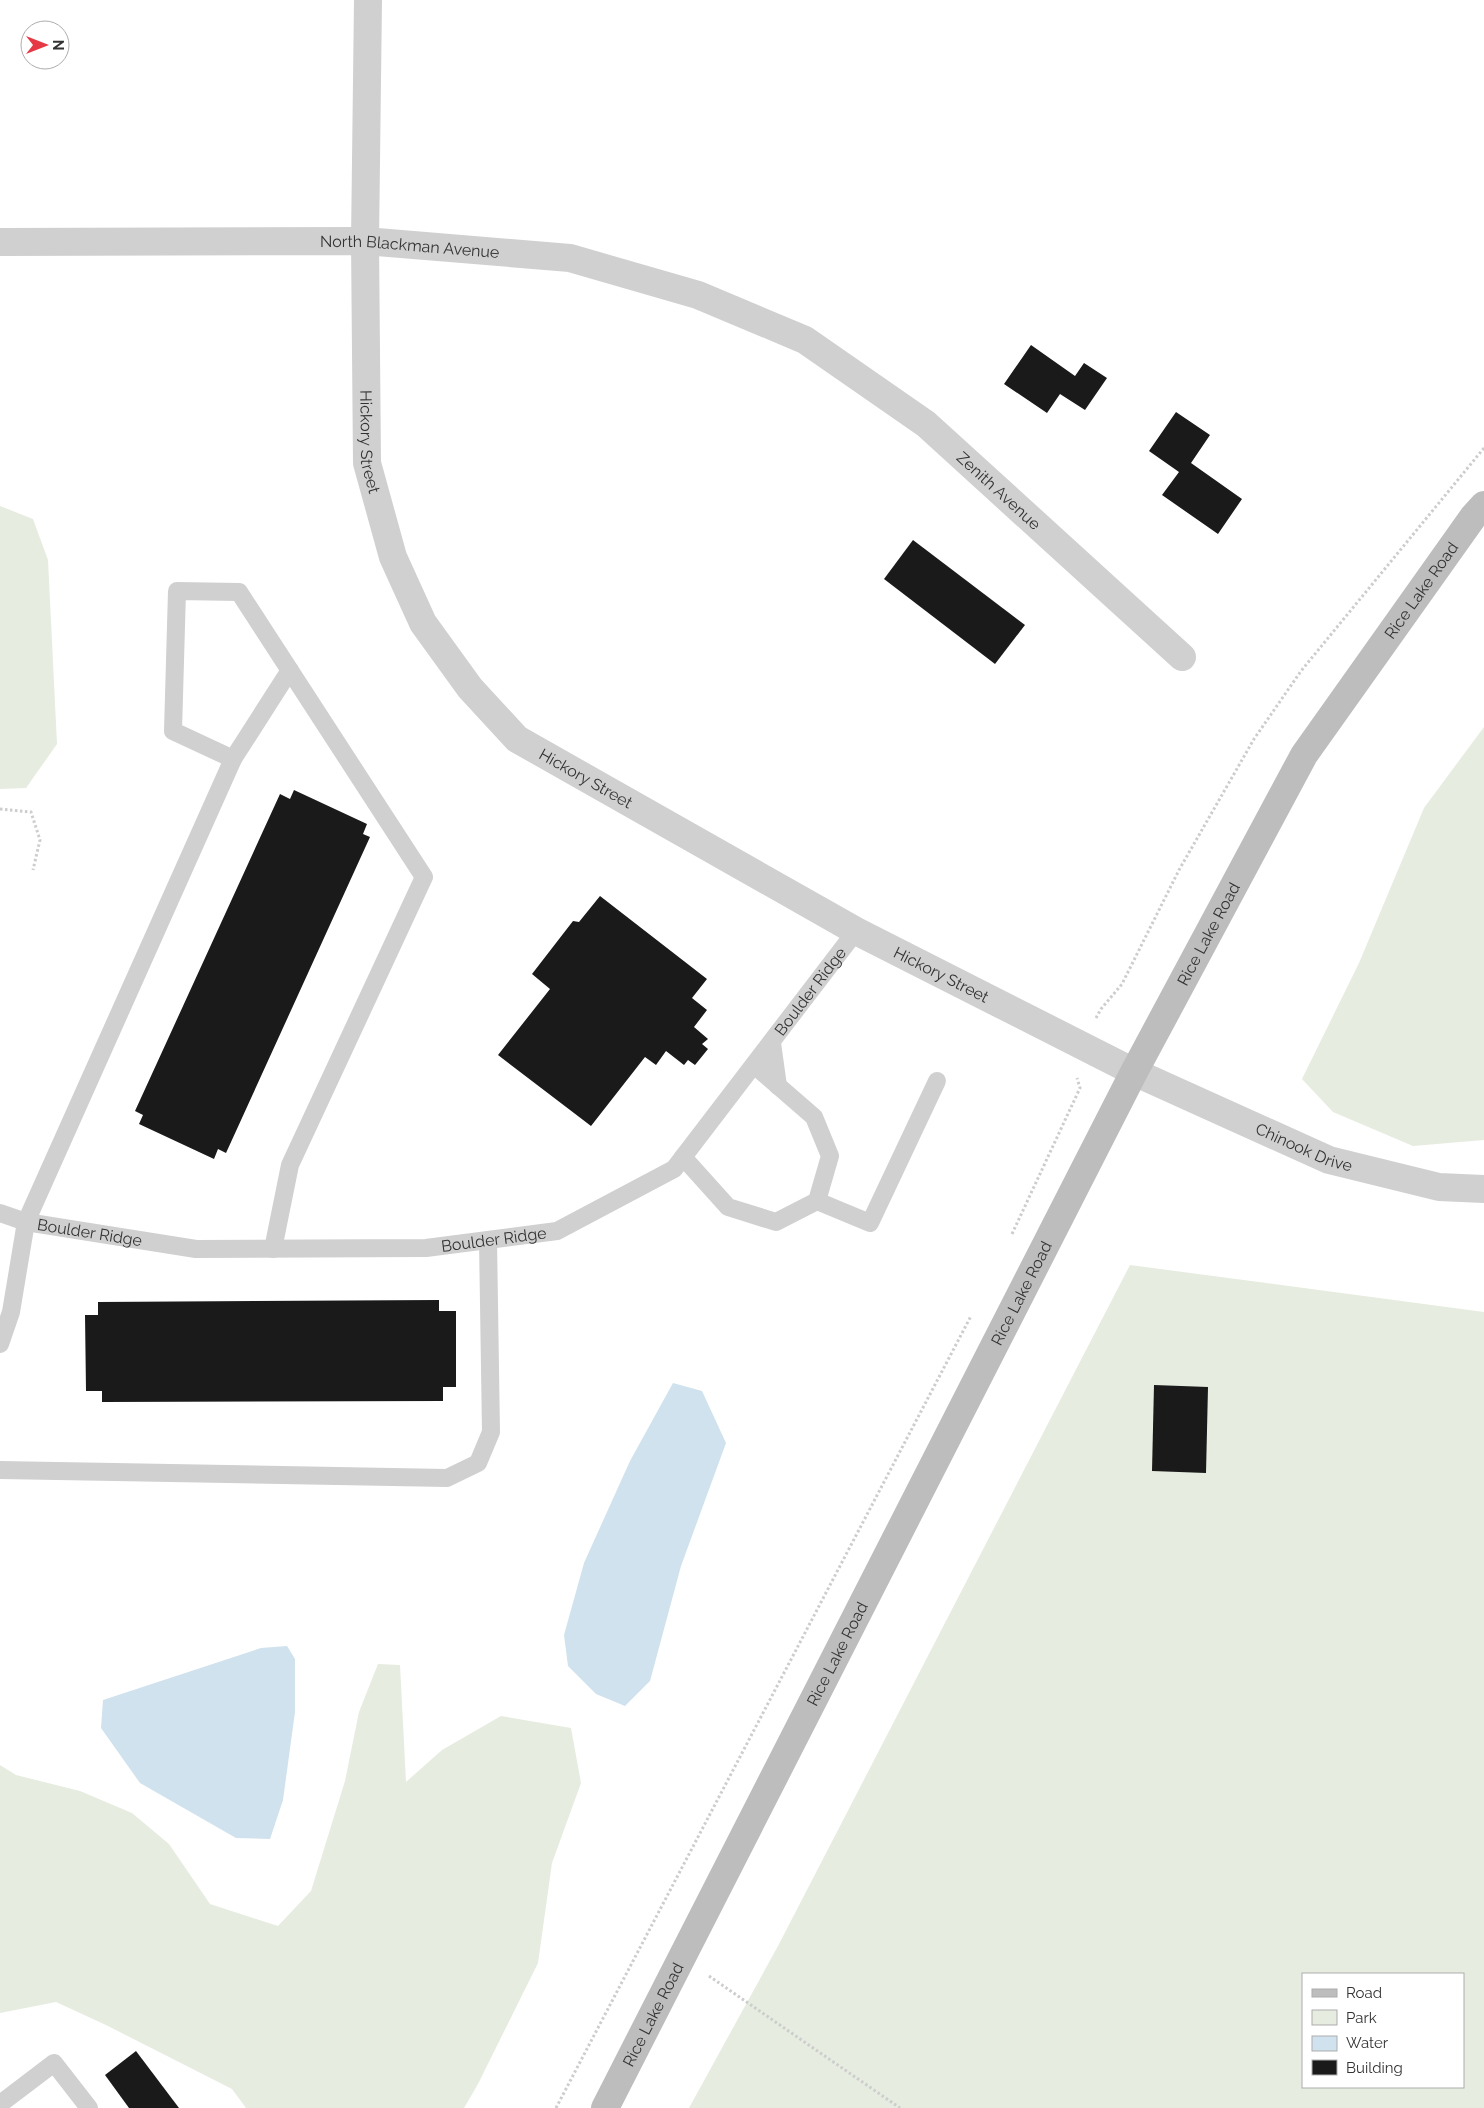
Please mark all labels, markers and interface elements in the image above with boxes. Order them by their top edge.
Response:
north arrow [20,20,70,70]
text: N [50,40,66,50]
street label: North Blackman Avenue [320,232,500,262]
street label: Hickory Street [356,390,384,496]
street label: Zenith Avenue [953,448,1044,534]
street label: Rice Lake Road [1381,538,1462,643]
street label: Hickory Street [536,745,636,813]
street label: Rice Lake Road [1173,879,1244,989]
street label: Hickory Street [890,943,992,1007]
street label: Boulder Ridge [771,944,850,1039]
street label: Chinook Drive [1253,1119,1354,1175]
street label: Boulder Ridge [36,1215,143,1250]
street label: Boulder Ridge [440,1223,548,1256]
street label: Rice Lake Road [987,1238,1056,1348]
street label: Rice Lake Road [803,1599,872,1709]
street label: Rice Lake Road [619,1960,688,2070]
legend [1302,1973,1464,2088]
text: Road [1346,1984,1382,2002]
text: Park [1346,2009,1377,2027]
text: Water [1346,2034,1389,2052]
text: Building [1346,2059,1403,2077]

